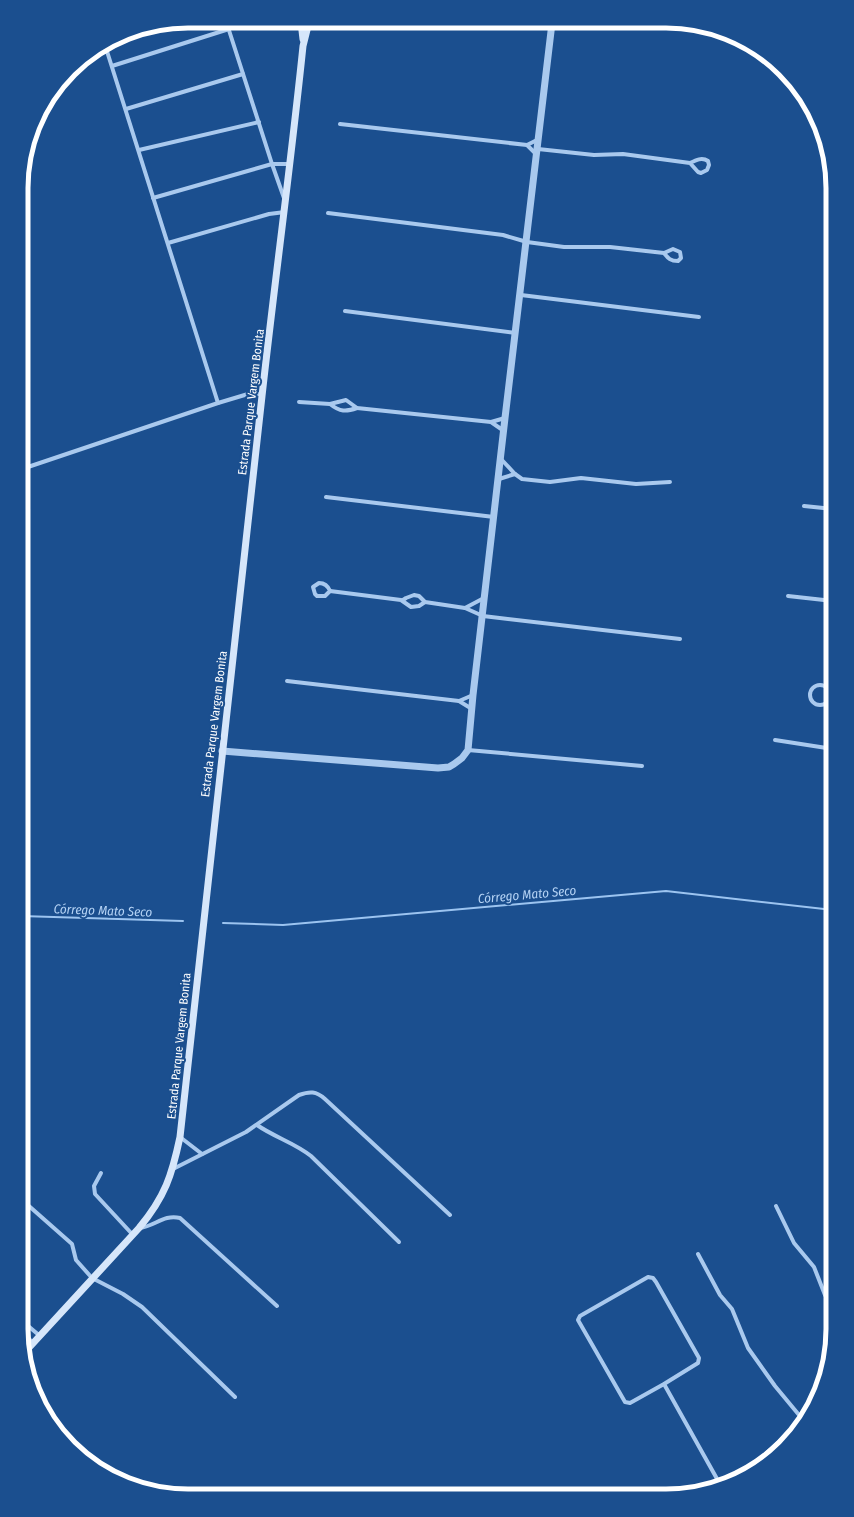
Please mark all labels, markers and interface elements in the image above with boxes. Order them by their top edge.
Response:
street label: Estrada Parque Vargem Bonita [235,328,267,476]
street label: Estrada Parque Vargem Bonita [198,650,230,798]
water label: Córrego Mato Seco [477,883,577,906]
water label: Córrego Mato Seco [53,901,153,920]
street label: Estrada Parque Vargem Bonita [164,972,194,1120]

